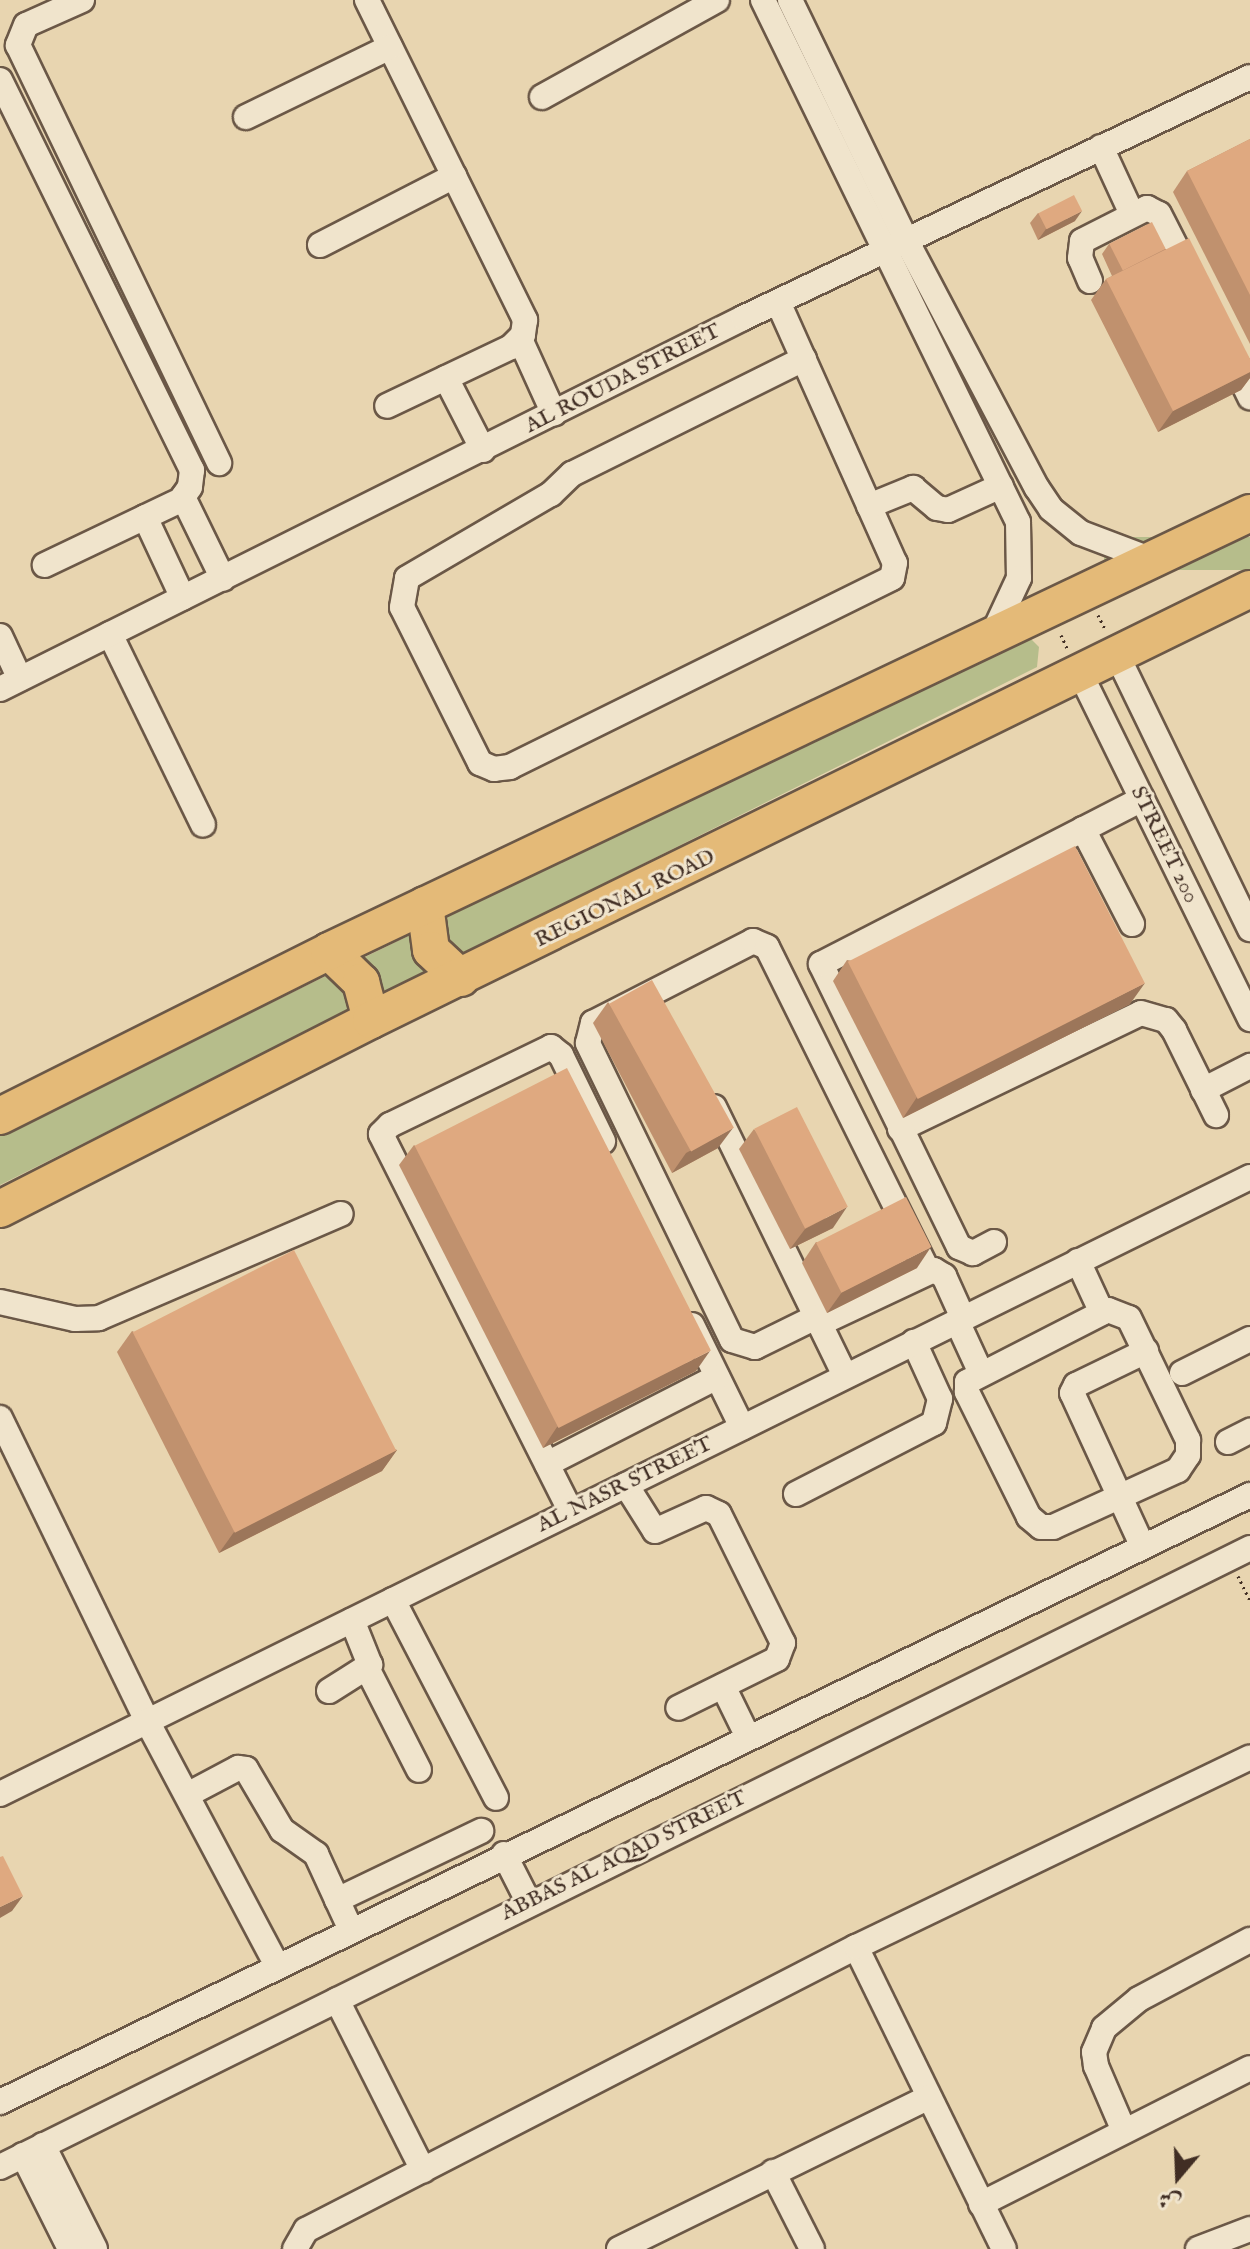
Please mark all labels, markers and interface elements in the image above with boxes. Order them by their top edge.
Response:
street label: AL ROUDA STREET [521,318,725,440]
street label: STREET 200 [1124,782,1204,908]
street label: REGIONAL ROAD [531,844,719,954]
street label: AL NASR STREET [533,1431,717,1539]
street label: ABBAS AL AQAD STREET [497,1785,751,1927]
north arrow [1138,2137,1218,2217]
text: ش [1155,2183,1185,2216]

